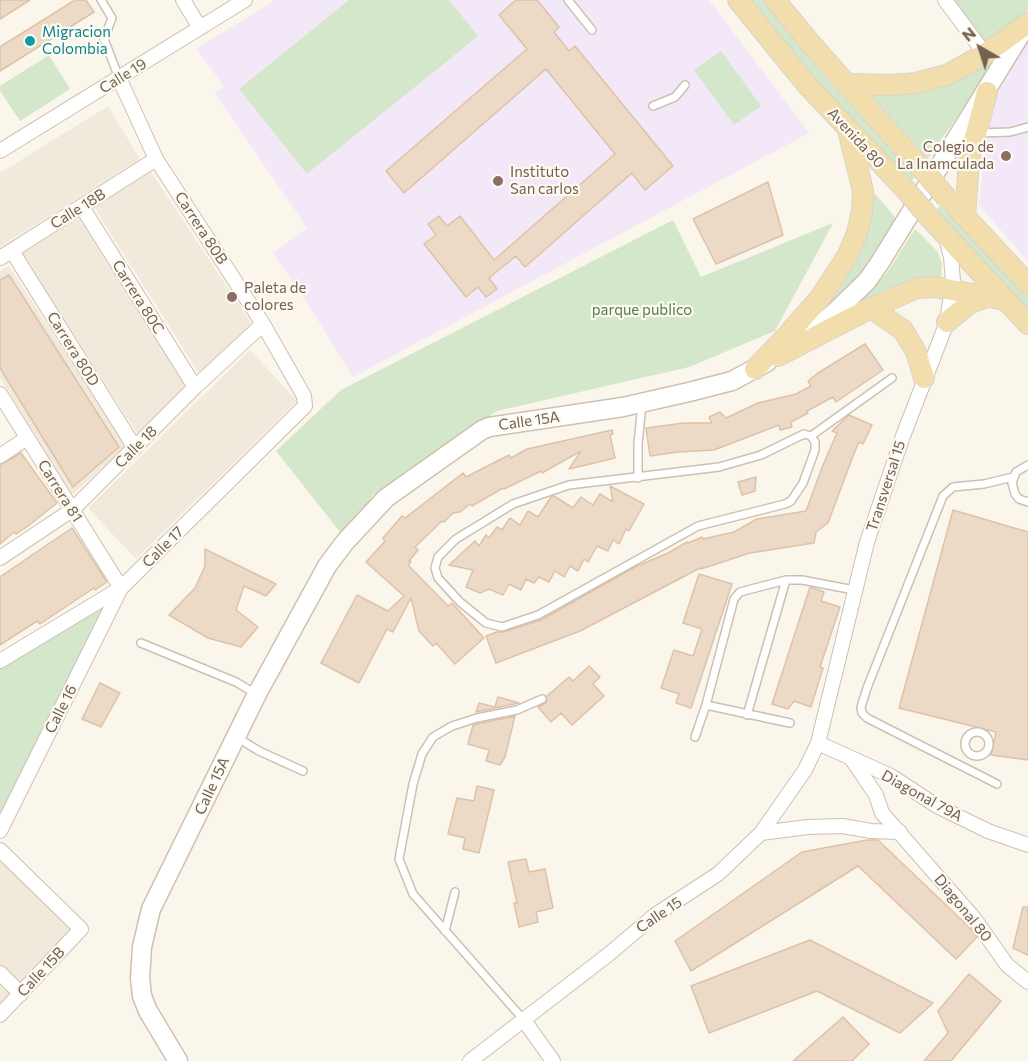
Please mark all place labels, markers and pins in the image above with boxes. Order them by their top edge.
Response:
place label: Migracion Colombia [42,23,111,58]
marker: Migracion Colombia [23,34,37,48]
place label: Colegio de La Inamculada [897,138,994,173]
marker: Colegio de La Inamculada [999,149,1013,163]
place label: Instituto San carlos [510,163,579,198]
marker: Instituto San carlos [491,174,505,188]
place label: Paleta de colores [244,279,306,314]
marker: Paleta de colores [225,290,239,304]

